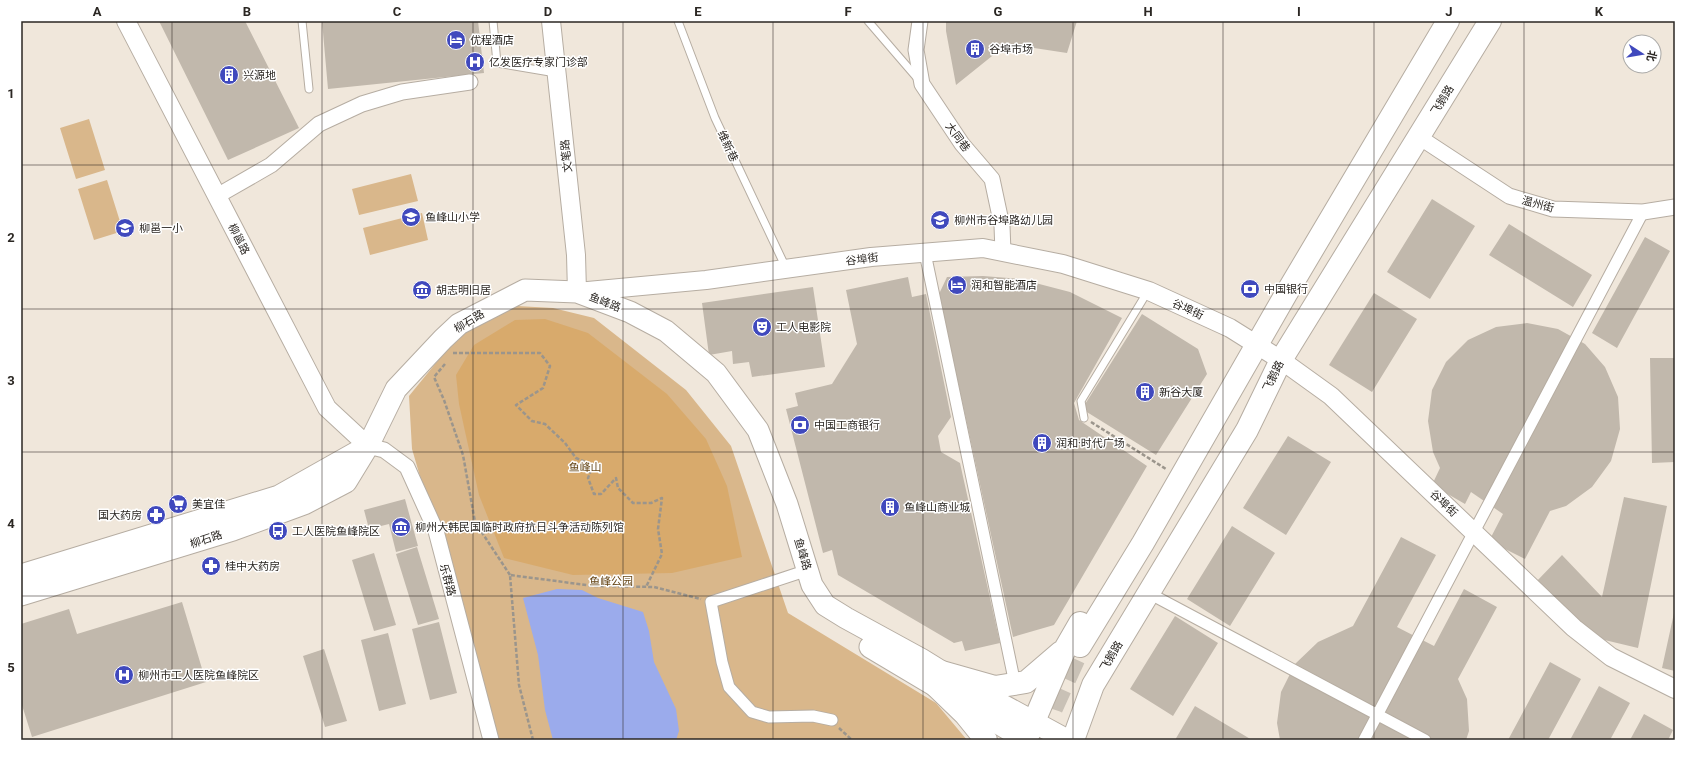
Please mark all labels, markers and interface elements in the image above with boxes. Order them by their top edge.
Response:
text: A [93,4,102,19]
text: B [243,4,251,19]
text: C [393,4,402,19]
text: D [544,4,552,19]
text: E [694,4,702,19]
text: F [844,4,852,19]
text: G [994,4,1003,19]
text: H [1143,4,1153,19]
text: I [1297,4,1301,19]
text: J [1445,4,1453,19]
text: K [1595,4,1604,19]
hotel icon: 优程酒店 [445,29,467,51]
place label: 优程酒店 [470,34,514,47]
north arrow [1622,34,1662,74]
building icon: 谷埠市场 [964,38,986,60]
place label: 谷埠市场 [989,43,1033,56]
text: 北 [1644,49,1659,63]
hospital icon: 亿发医疗专家门诊部 [464,51,486,73]
place label: 亿发医疗专家门诊部 [489,56,588,69]
building icon: 兴源地 [218,64,240,86]
place label: 兴源地 [243,69,276,82]
street label: 飞鹅路 [1428,83,1457,118]
text: 1 [7,86,15,101]
street label: 大同巷 [943,120,973,154]
street label: 维新巷 [715,129,740,164]
street label: 文笔路 [558,139,575,173]
street label: 温州街 [1520,194,1555,215]
school or university icon: 鱼峰山小学 [400,206,422,228]
school or university icon: 柳州市谷埠路幼儿园 [929,209,951,231]
place label: 鱼峰山小学 [425,211,480,224]
place label: 柳州市谷埠路幼儿园 [954,214,1053,227]
school or university icon: 柳邕一小 [114,217,136,239]
place label: 柳邕一小 [139,222,183,235]
street label: 柳邕路 [225,222,252,257]
text: 2 [7,230,15,245]
street label: 谷埠街 [845,251,879,268]
hotel icon: 润和智能酒店 [946,274,968,296]
bank icon: 中国银行 [1239,278,1261,300]
museum icon: 胡志明旧居 [411,279,433,301]
place label: 润和智能酒店 [971,279,1037,292]
place label: 中国银行 [1264,283,1308,296]
place label: 胡志明旧居 [436,284,491,297]
street label: 鱼峰路 [587,290,623,314]
street label: 谷埠街 [1170,297,1205,322]
street label: 柳石路 [452,307,487,335]
theatre icon: 工人电影院 [751,316,773,338]
place label: 工人电影院 [776,321,831,334]
street label: 飞鹅路 [1260,359,1287,394]
text: 3 [7,373,15,388]
building icon: 新谷大厦 [1134,381,1156,403]
place label: 新谷大厦 [1159,386,1203,399]
bank icon: 中国工商银行 [789,414,811,436]
place label: 中国工商银行 [814,419,880,432]
building icon: 润和·时代广场 [1031,432,1053,454]
place label: 润和·时代广场 [1056,437,1125,450]
park label: 鱼峰山 [569,461,602,474]
street label: 谷埠街 [1427,487,1460,519]
supermarket icon: 美宜佳 [167,493,189,515]
building icon: 鱼峰山商业城 [879,496,901,518]
place label: 美宜佳 [192,498,225,511]
place label: 鱼峰山商业城 [904,501,970,514]
pharmacy icon: 国大药房 [145,504,167,526]
place label: 国大药房 [98,509,142,522]
text: 4 [7,516,15,531]
museum icon: 柳州大韩民国临时政府抗日斗争活动陈列馆 [390,516,412,538]
bus stop icon: 工人医院鱼峰院区 [267,520,289,542]
place label: 柳州大韩民国临时政府抗日斗争活动陈列馆 [415,521,624,534]
place label: 工人医院鱼峰院区 [292,525,380,538]
street label: 柳石路 [188,528,224,551]
street label: 鱼峰路 [791,536,814,572]
pharmacy icon: 桂中大药房 [200,555,222,577]
place label: 桂中大药房 [225,560,280,573]
street label: 乐群路 [437,563,458,598]
park label: 鱼峰公园 [589,575,633,588]
street label: 飞鹅路 [1097,639,1125,674]
text: 5 [7,660,15,675]
hospital icon: 柳州市工人医院鱼峰院区 [113,664,135,686]
place label: 柳州市工人医院鱼峰院区 [138,669,259,682]

